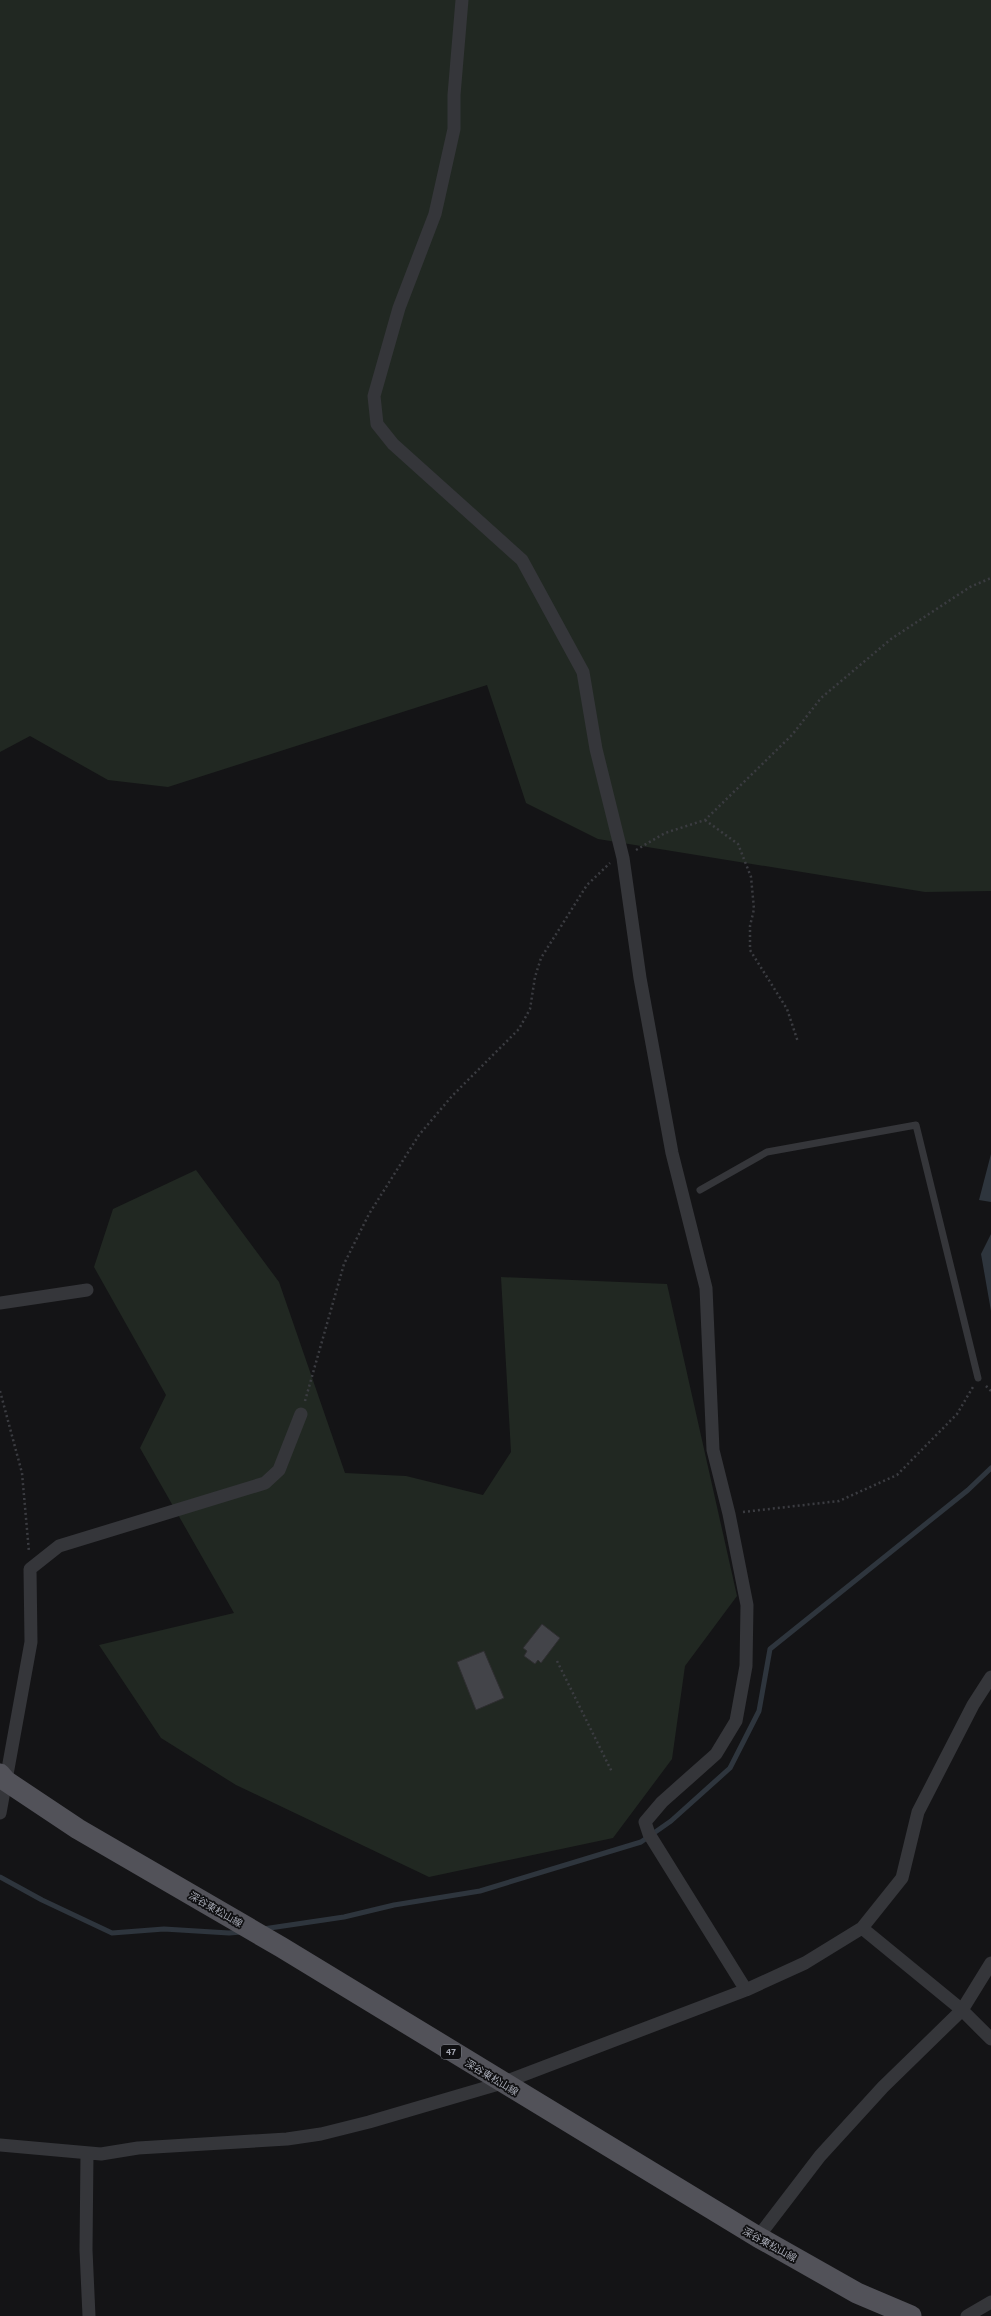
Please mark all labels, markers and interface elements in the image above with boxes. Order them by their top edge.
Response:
street label: 深谷東松山線 [187,1890,244,1929]
road number: 47 [441,2045,461,2059]
street label: 深谷東松山線 [463,2057,520,2098]
street label: 深谷東松山線 [741,2225,799,2264]

